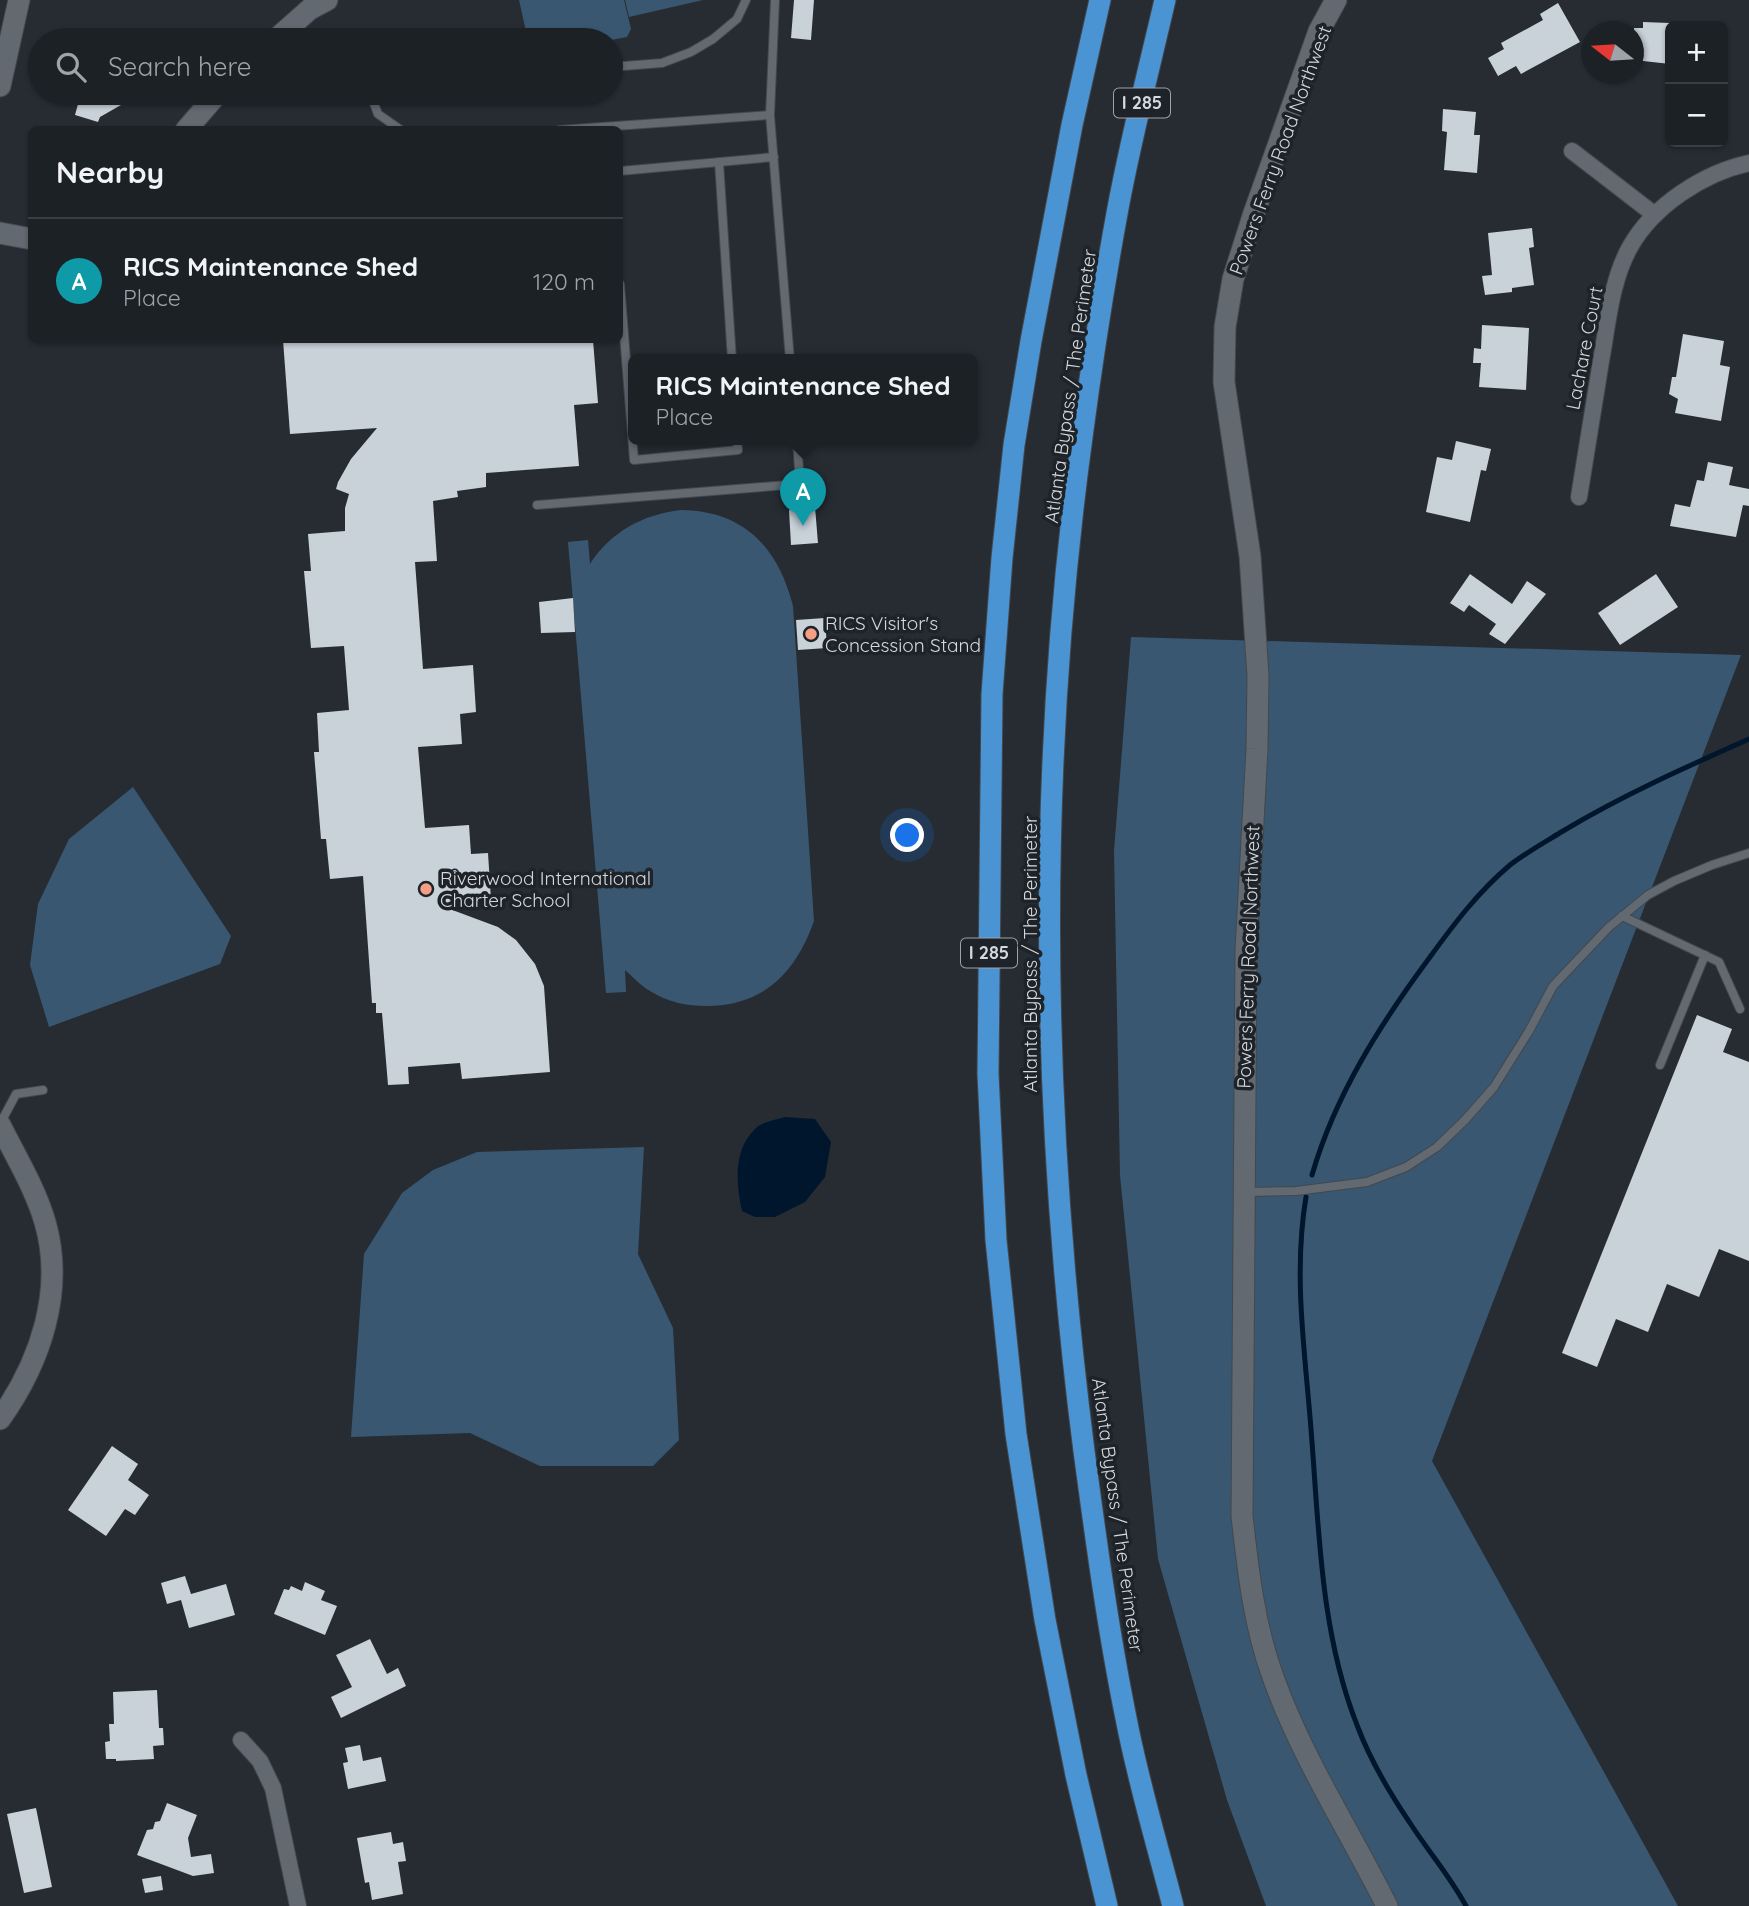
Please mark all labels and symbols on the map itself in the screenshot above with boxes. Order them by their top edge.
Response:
north arrow [1581,21,1644,84]
street label: Powers Ferry Road Northwest [1224,22,1336,278]
road number: I 285 [1114,88,1170,118]
street label: Atlanta Bypass / The Perimeter [1039,247,1101,525]
street label: Lachare Court [1560,284,1608,412]
pin: A [780,468,826,526]
place label: RICS Visitor's Concession Stand [825,611,981,657]
marker: RICS Visitor's Concession Stand [803,626,819,642]
street label: Atlanta Bypass / The Perimeter [1018,815,1042,1092]
your location [890,818,924,852]
street label: Powers Ferry Road Northwest [1231,825,1265,1089]
place label: Riverwood International Charter School [440,866,651,912]
marker: Riverwood International Charter School [418,881,434,897]
road number: I 285 [961,938,1017,968]
street label: Atlanta Bypass / The Perimeter [1087,1376,1149,1654]

